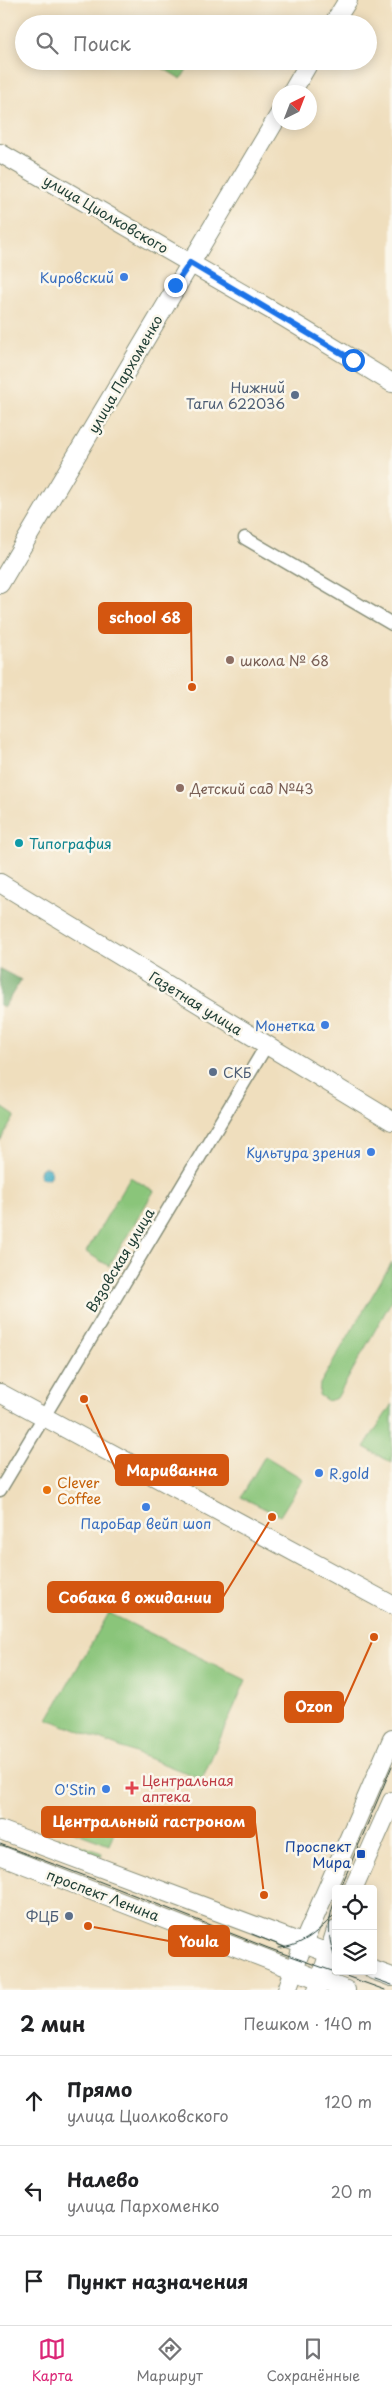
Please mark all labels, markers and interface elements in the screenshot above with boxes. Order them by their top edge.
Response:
search box [15,15,377,70]
icon: search [33,29,61,57]
text: Поиск [73,29,131,57]
north arrow [272,85,317,130]
street label: улица Циолковского [40,170,172,258]
place label: Кировский [40,267,114,288]
marker: Кировский [118,271,130,283]
route end [164,274,187,297]
street label: улица Пархоменко [83,311,168,437]
route start [342,349,365,372]
place label: Нижний Тагил 622036 [186,377,285,414]
marker: Нижний Тагил 622036 [289,389,301,401]
callout: school 68 [99,603,191,633]
text: school 68 [109,605,181,628]
place label: школа № 68 [240,650,329,671]
marker: школа № 68 [224,654,236,666]
place label: Детский сад №43 [189,778,314,799]
marker: Детский сад №43 [174,782,186,794]
place label: Типография [29,833,112,854]
marker: Типография [13,837,25,849]
street label: Газетная улица [145,966,247,1040]
place label: Монетка [255,1015,315,1036]
marker: Монетка [319,1019,331,1031]
place label: СКБ [223,1062,252,1083]
marker: СКБ [207,1066,219,1078]
place label: Культура зрения [246,1142,361,1163]
marker: Культура зрения [365,1146,377,1158]
street label: Вязовская улица [81,1204,160,1316]
callout: Мариванна [116,1455,228,1485]
text: Мариванна [126,1458,218,1481]
place label: R.gold [329,1463,369,1484]
marker: R.gold [313,1467,325,1479]
place label: Clever Coffee [57,1472,102,1509]
marker: Clever Coffee [41,1484,53,1496]
marker: ПароБар вейп шоп [140,1501,152,1513]
place label: ПароБар вейп шоп [81,1513,211,1534]
callout: Собака в ожидании [48,1582,223,1612]
text: Собака в ожидании [58,1585,212,1608]
callout: Ozon [285,1692,343,1722]
text: Ozon [295,1694,333,1717]
place label: Центральная аптека [142,1770,234,1807]
place label: O'Stin [54,1779,96,1800]
marker: Центральная аптека [126,1782,138,1794]
marker: O'Stin [100,1783,112,1795]
callout: Центральный гастроном [42,1807,255,1837]
text: Центральный гастроном [53,1809,246,1832]
place label: Проспект Мира [285,1836,351,1873]
marker: Проспект Мира [355,1848,367,1860]
street label: проспект Ленина [44,1864,163,1926]
map controls [332,1885,377,1975]
button: locate [332,1885,377,1930]
place label: ФЦБ [26,1906,59,1927]
marker: ФЦБ [63,1910,75,1922]
callout: Youla [169,1926,229,1956]
text: Youla [179,1929,219,1952]
button: layers [332,1930,377,1975]
text: 2 мин [20,2007,85,2039]
text: Пешком · 140 m [244,2011,372,2035]
text: Прямо [67,2075,132,2103]
icon: ahead [20,2087,48,2115]
text: 120 m [325,2089,372,2113]
text: улица Циолковского [67,2103,228,2127]
text: Налево [67,2165,139,2193]
icon: left [20,2177,48,2205]
text: 20 m [331,2179,372,2203]
text: улица Пархоменко [67,2193,219,2217]
icon: arrive [20,2267,48,2295]
text: Пункт назначения [67,2267,248,2295]
tab: Карта [32,2335,73,2386]
tab: Маршрут [137,2335,203,2386]
tab: Сохранённые [267,2335,360,2386]

